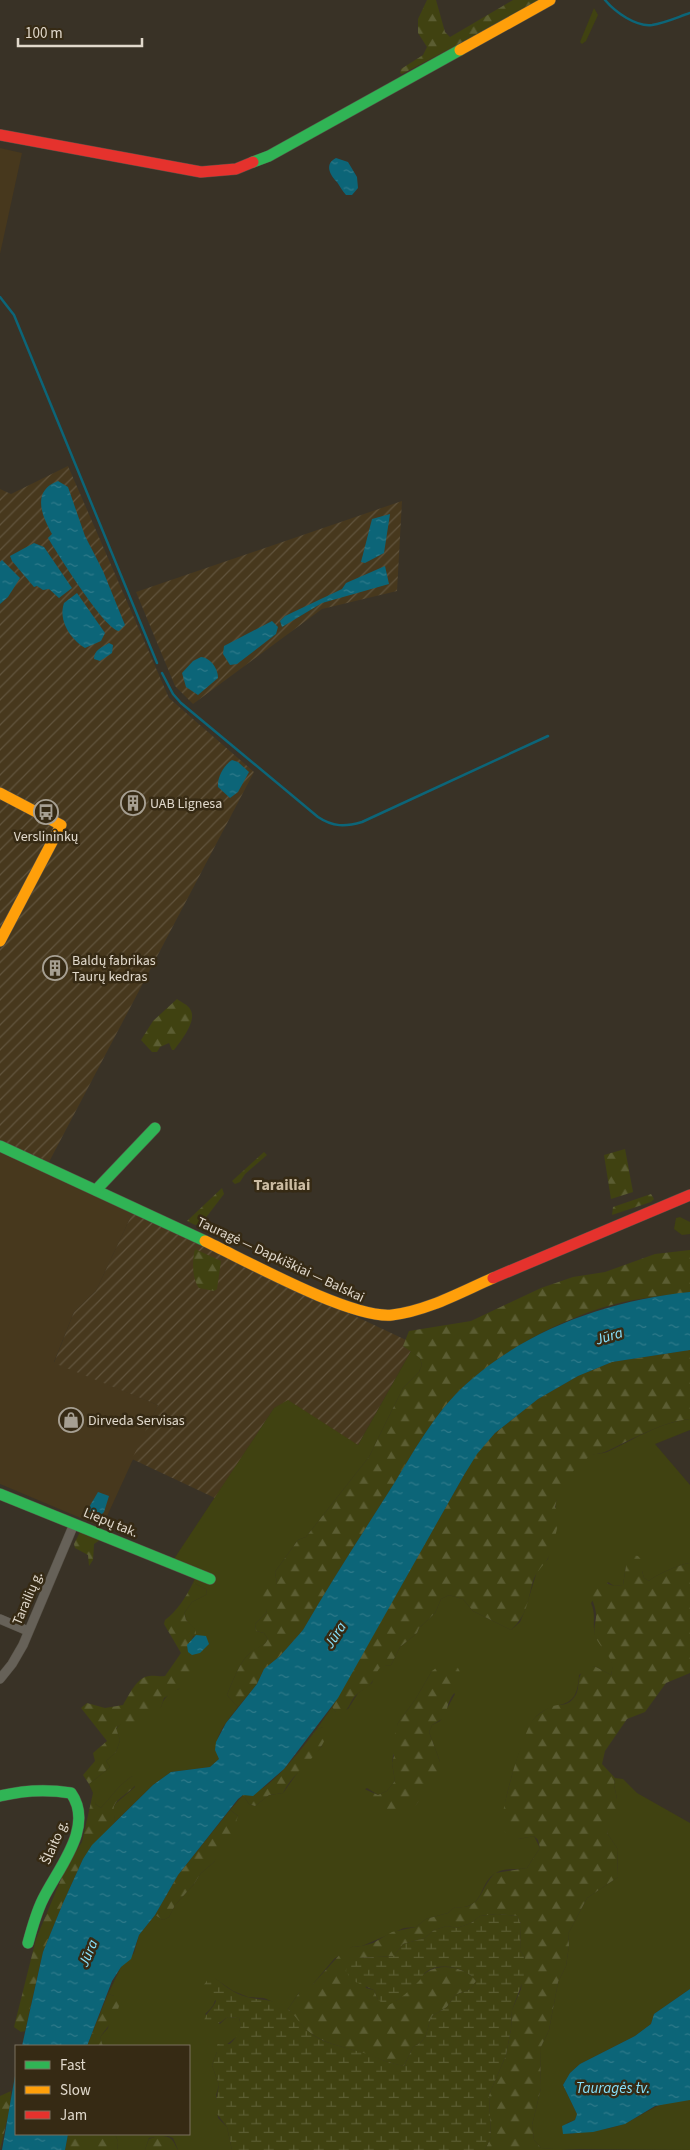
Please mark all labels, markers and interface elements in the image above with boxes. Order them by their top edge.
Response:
scale bar [18,15,141,47]
text: 100 m [25,23,63,44]
building icon: UAB Lignesa [120,790,146,816]
place label: UAB Lignesa [150,794,222,814]
bus stop icon: Verslininkų [33,799,59,825]
place label: Verslininkų [14,827,79,847]
place label: Baldų fabrikas Taurų kedras [72,951,156,987]
building icon: Baldų fabrikas Taurų kedras [42,955,68,981]
district label: Tarailiai [254,1174,310,1196]
street label: Tauragė — Dapkiškiai — Balskai [194,1212,368,1308]
water label: Jūra [592,1322,625,1351]
shop icon: Dirveda Servisas [58,1407,84,1433]
place label: Dirveda Servisas [88,1411,185,1431]
street label: Liepų tak. [80,1503,141,1543]
street label: Tarailių g. [8,1568,48,1628]
water label: Jūra [319,1618,352,1653]
street label: Šlaito g. [36,1817,74,1868]
water label: Jūra [73,1936,104,1971]
legend [15,2045,190,2135]
text: Fast [60,2055,86,2076]
water label: Tauragės tv. [576,2078,650,2099]
text: Slow [60,2080,91,2101]
text: Jam [60,2105,87,2126]

